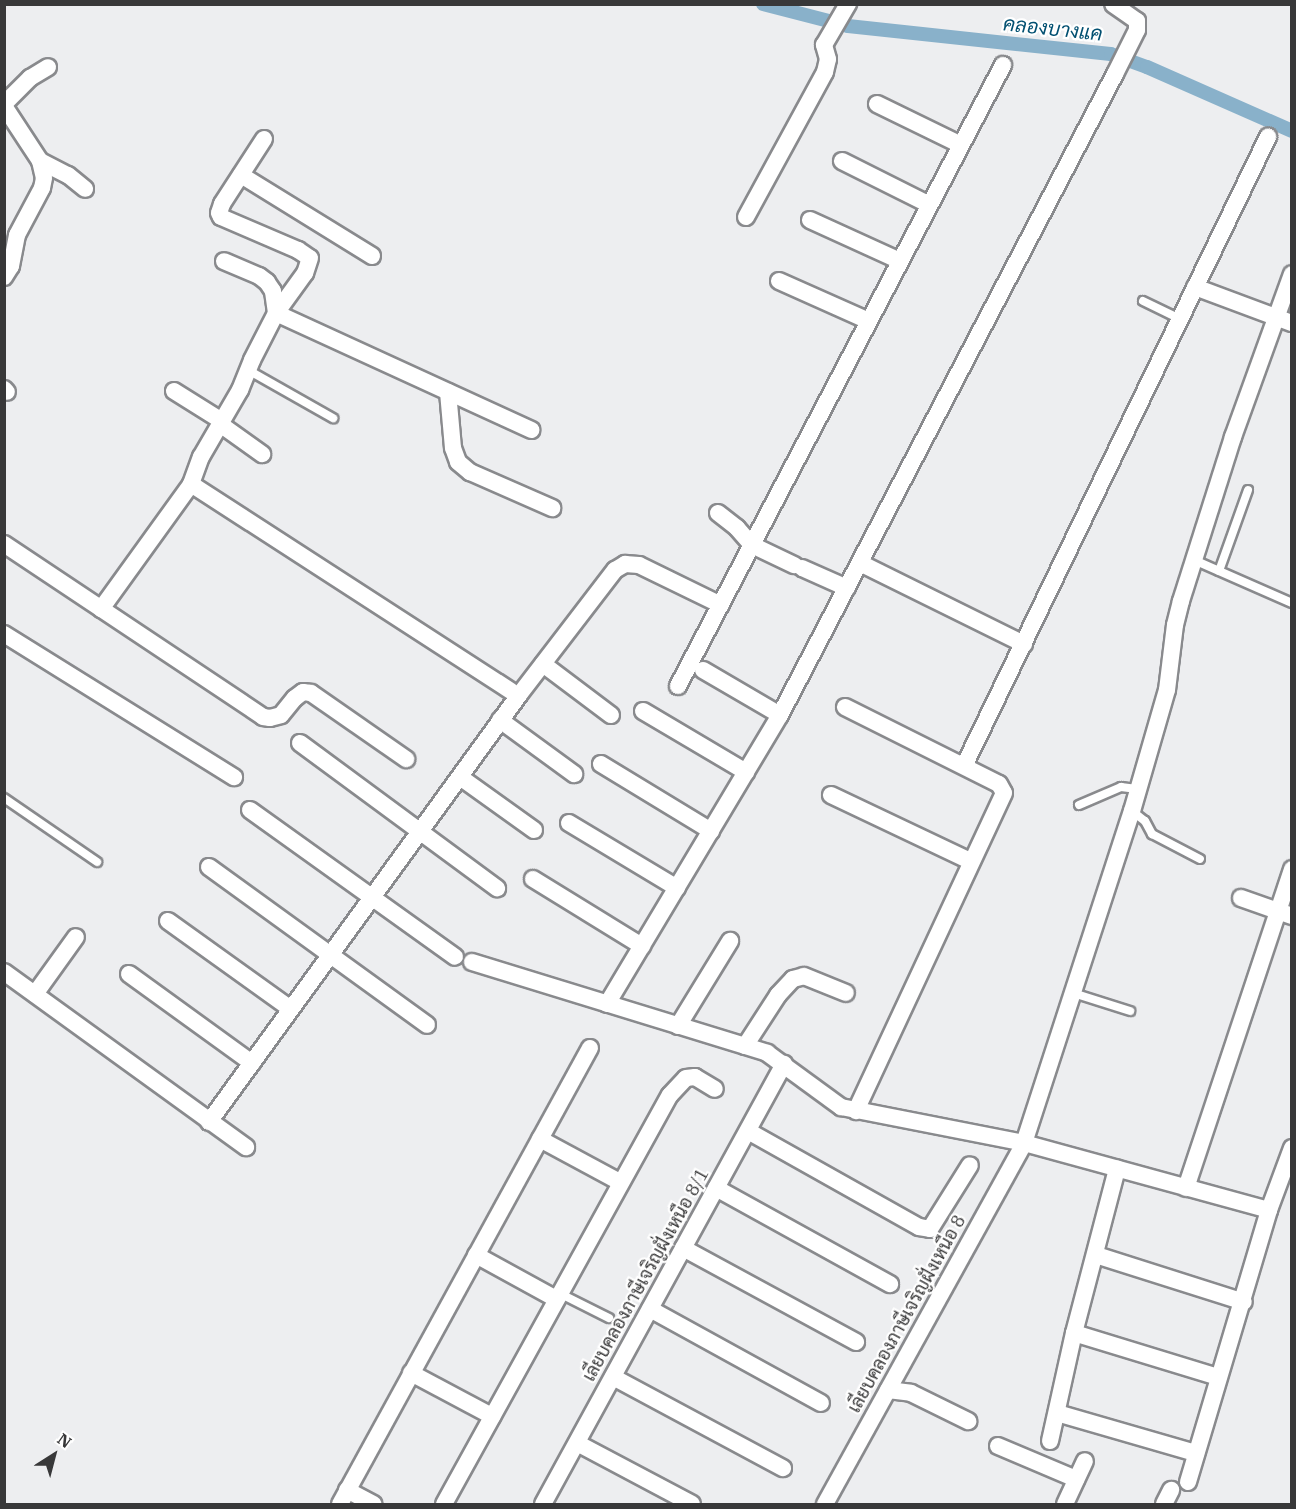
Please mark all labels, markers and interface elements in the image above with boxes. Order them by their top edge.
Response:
water label: คลองบางแค [1002,11,1104,45]
street label: เลียบคลองภาษีเจริญฝั่งเหนือ 8/1 [578,1165,714,1385]
street label: เลียบคลองภาษีเจริญฝั่งเหนือ 8 [844,1211,970,1417]
north arrow [24,1425,84,1485]
text: N [54,1429,76,1452]

